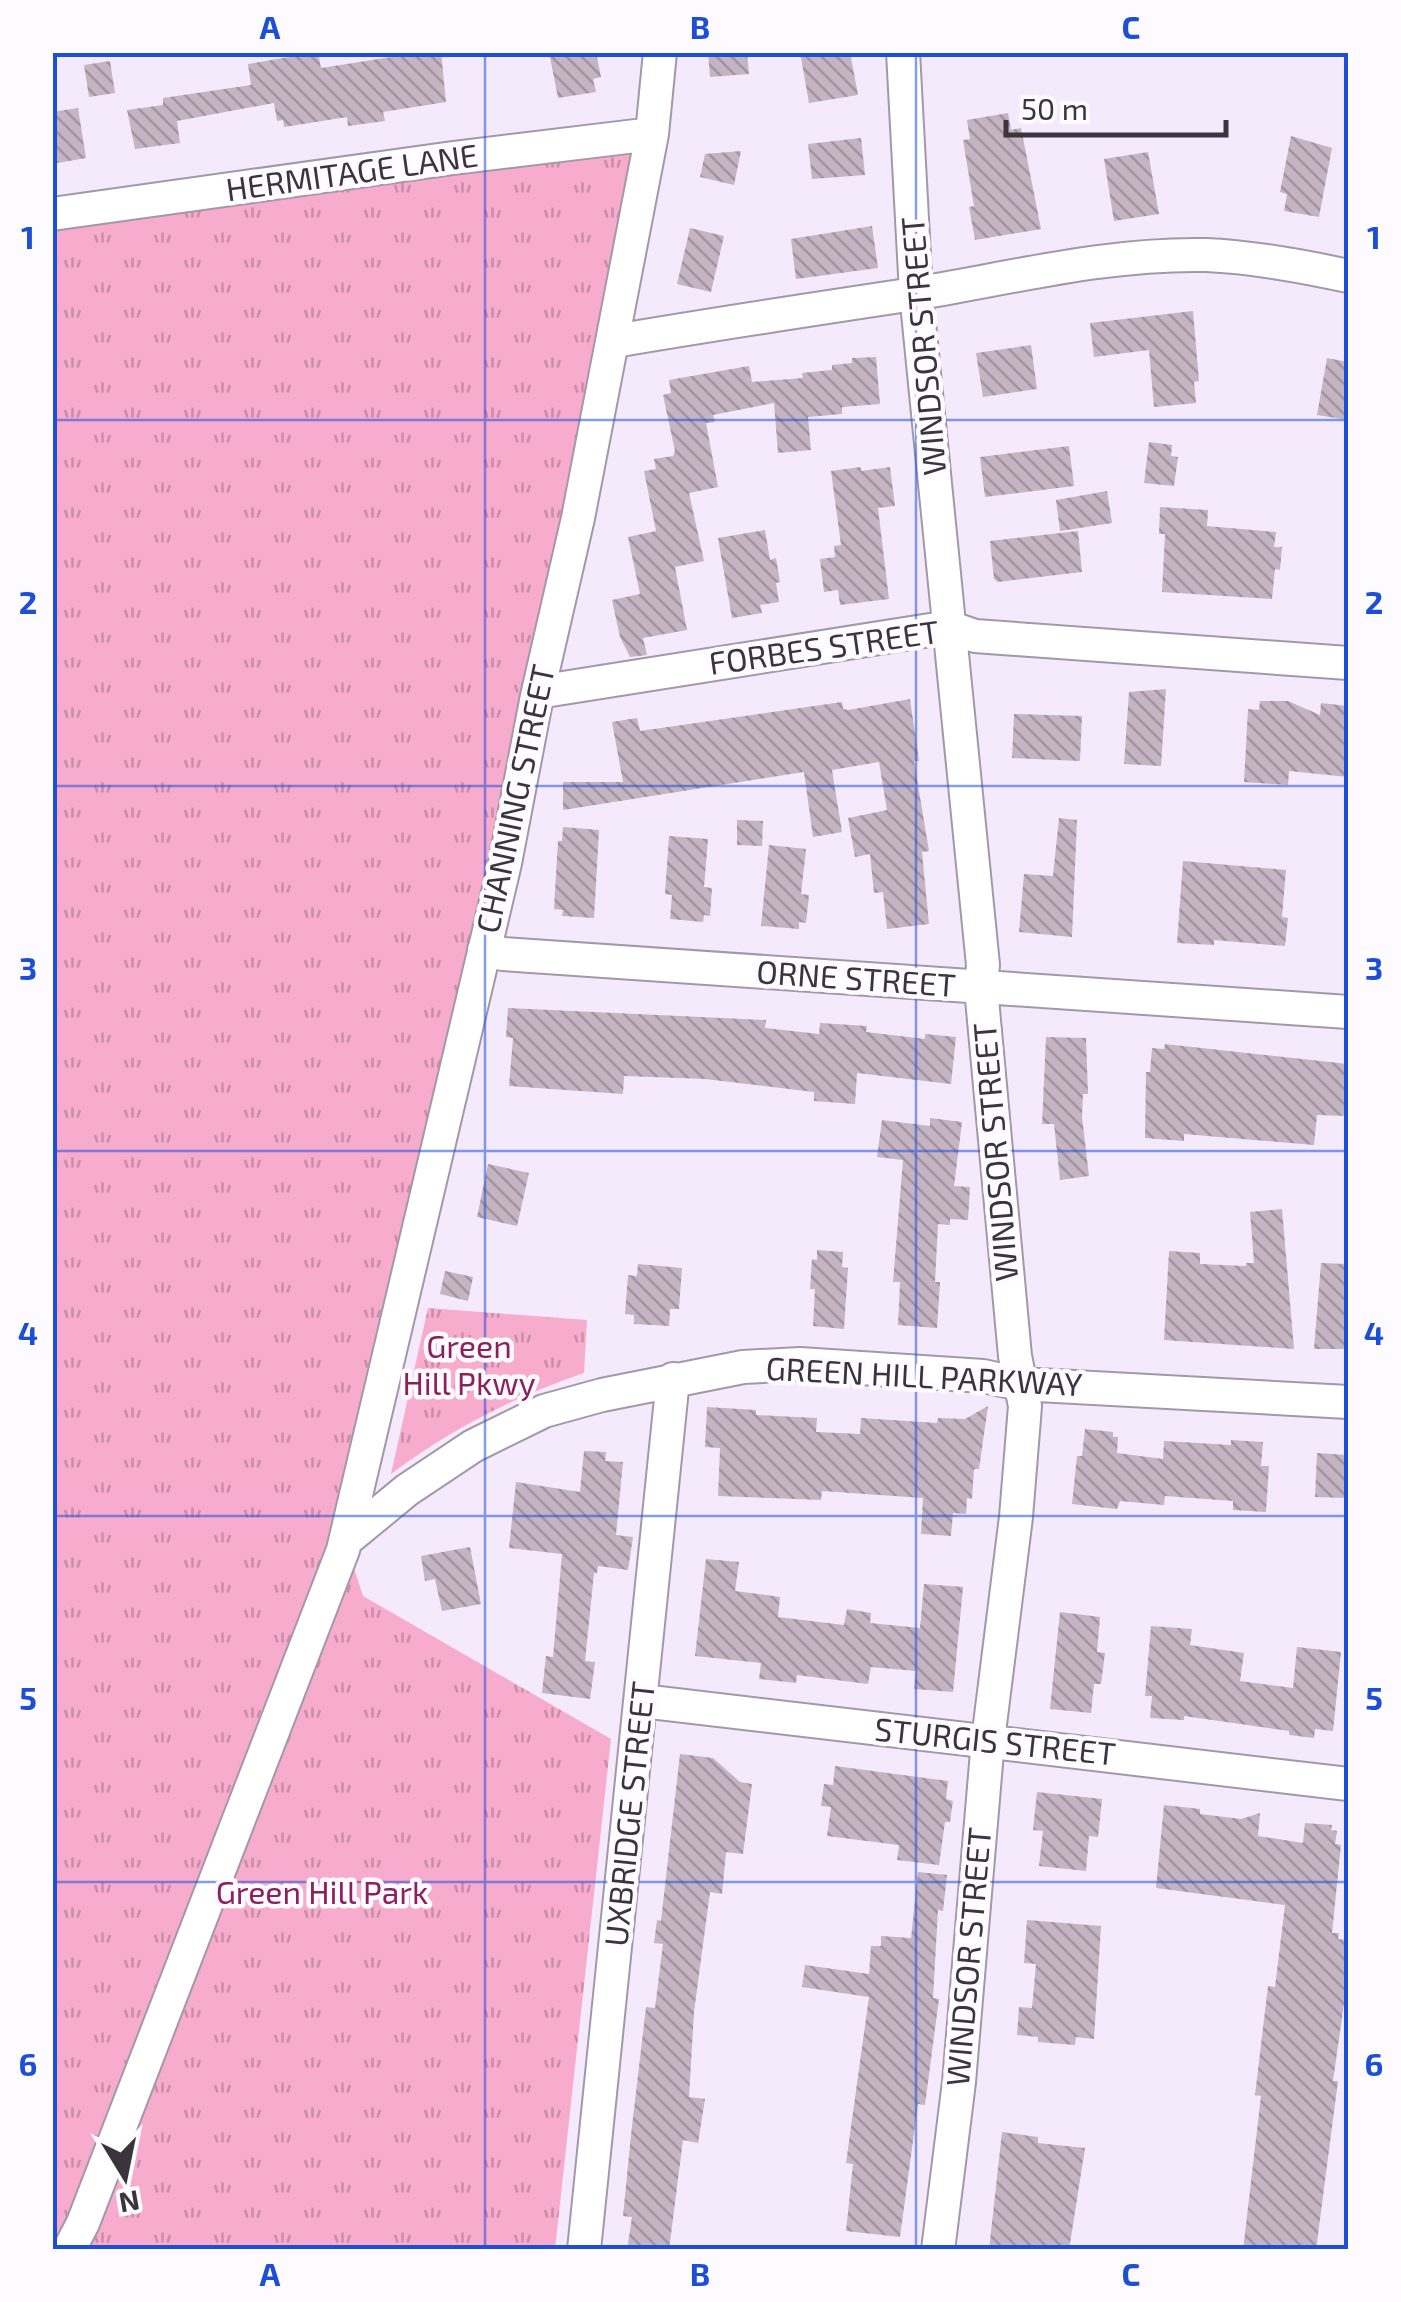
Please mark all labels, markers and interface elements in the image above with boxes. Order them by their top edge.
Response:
text: A [260,7,281,45]
text: B [690,7,710,45]
text: C [1122,7,1140,45]
scale bar [1006,75,1226,137]
text: 50 m [1021,90,1088,126]
street label: HERMITAGE LANE [223,135,480,208]
street label: WINDSOR STREET [892,215,952,477]
text: 1 [21,217,35,255]
text: 1 [1367,217,1381,255]
text: 2 [19,582,37,620]
text: 2 [1365,582,1383,620]
street label: FORBES STREET [706,611,941,681]
street label: CHANNING STREET [467,661,561,936]
text: 3 [19,948,37,986]
text: 3 [1365,948,1383,986]
street label: ORNE STREET [755,951,957,1003]
street label: WINDSOR STREET [964,1021,1024,1283]
text: 4 [18,1313,38,1351]
text: 4 [1364,1313,1384,1351]
park label: Green Hill Pkwy [402,1326,536,1401]
street label: GREEN HILL PARKWAY [765,1348,1083,1402]
text: 5 [19,1678,37,1716]
text: 5 [1365,1678,1383,1716]
street label: UXBRIDGE STREET [595,1680,661,1948]
street label: STURGIS STREET [873,1708,1118,1772]
street label: WINDSOR STREET [937,1826,997,2088]
park label: Green Hill Park [216,1872,428,1910]
text: 6 [19,2044,37,2082]
text: 6 [1365,2044,1383,2082]
north arrow [75,2127,175,2227]
text: N [117,2184,142,2221]
text: A [260,2254,281,2292]
text: B [690,2254,710,2292]
text: C [1122,2254,1140,2292]

